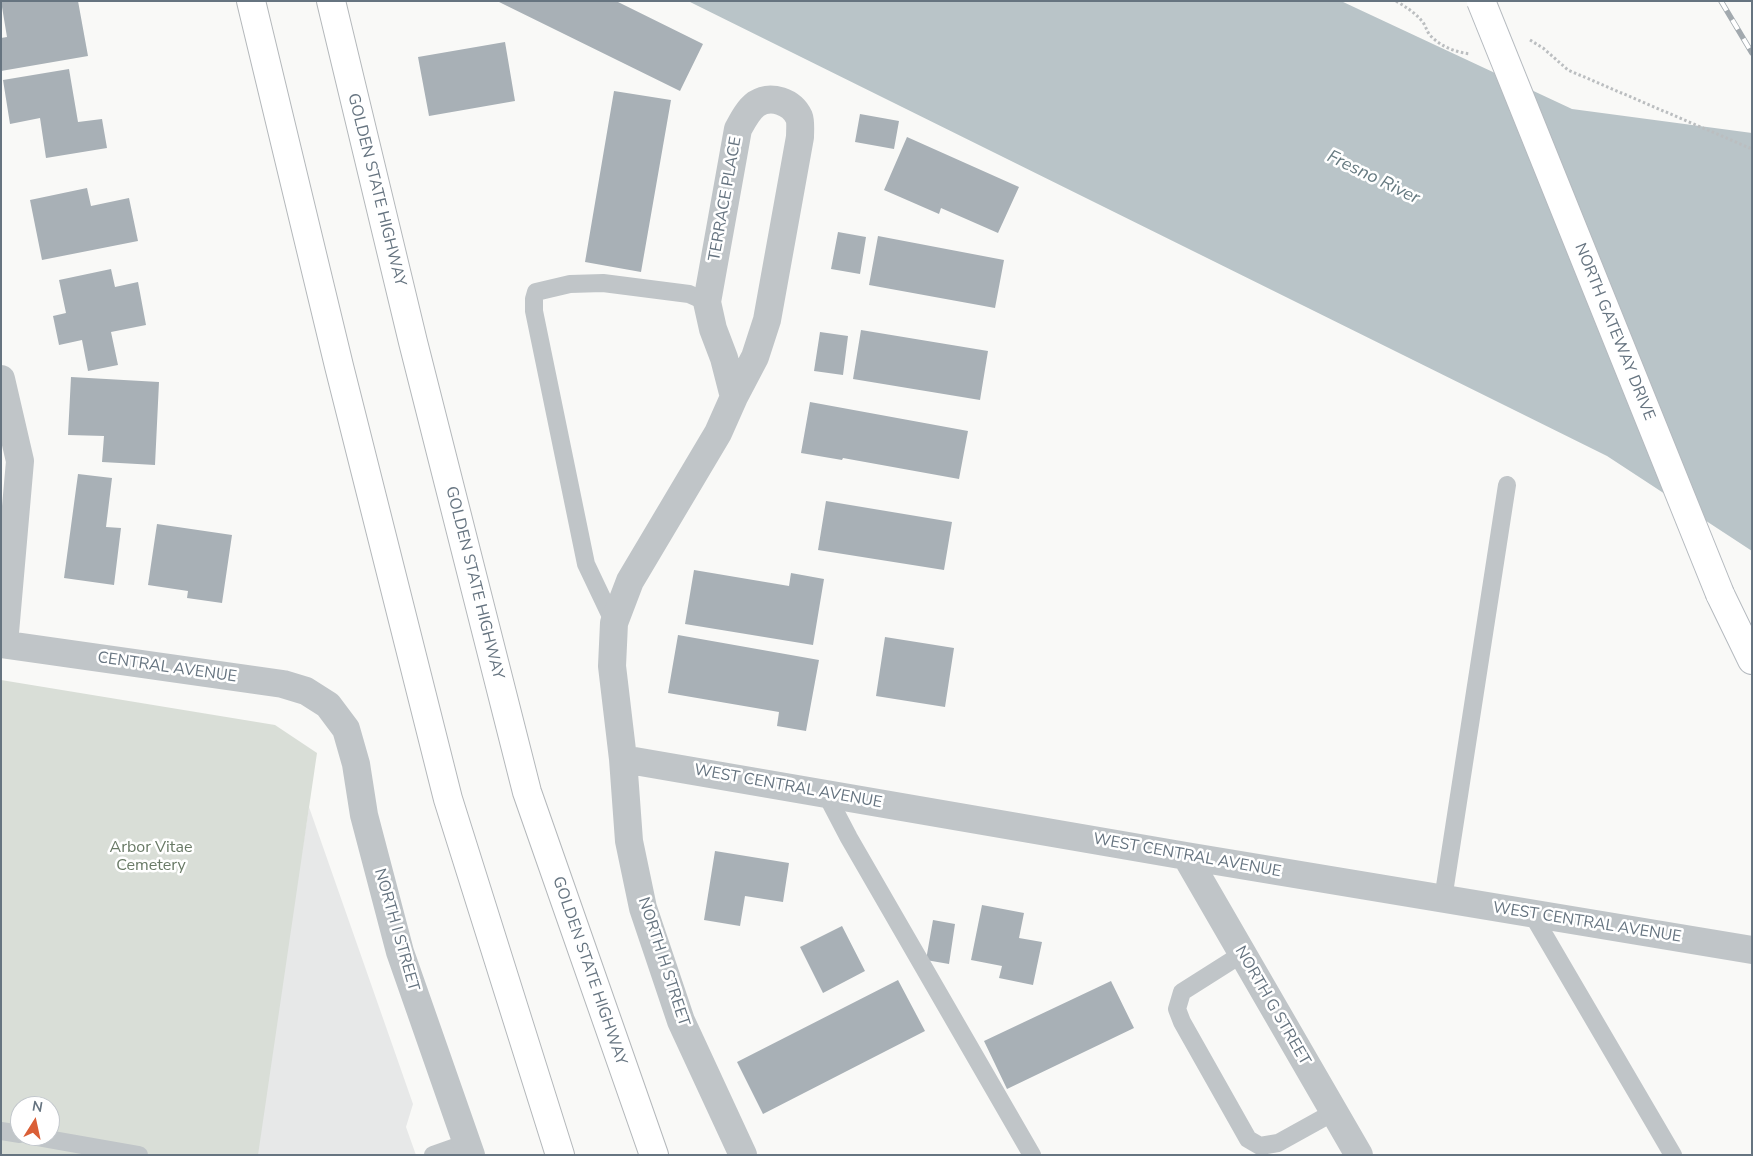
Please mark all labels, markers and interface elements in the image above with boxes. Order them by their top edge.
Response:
street label: GOLDEN STATE HIGHWAY [343,92,409,288]
street label: TERRACE PLACE [706,135,746,263]
water label: Fresno River [1323,146,1423,210]
street label: NORTH GATEWAY DRIVE [1570,241,1658,423]
street label: GOLDEN STATE HIGHWAY [441,485,507,681]
street label: CENTRAL AVENUE [96,649,238,687]
street label: WEST CENTRAL AVENUE [692,761,884,813]
street label: WEST CENTRAL AVENUE [1091,830,1283,882]
park label: Arbor Vitae Cemetery [110,838,192,876]
street label: NORTH I STREET [369,866,423,994]
street label: GOLDEN STATE HIGHWAY [548,874,630,1068]
street label: NORTH H STREET [633,895,693,1029]
street label: WEST CENTRAL AVENUE [1491,899,1683,947]
street label: NORTH G STREET [1230,943,1314,1069]
north arrow [10,1096,60,1146]
text: N [31,1096,44,1117]

